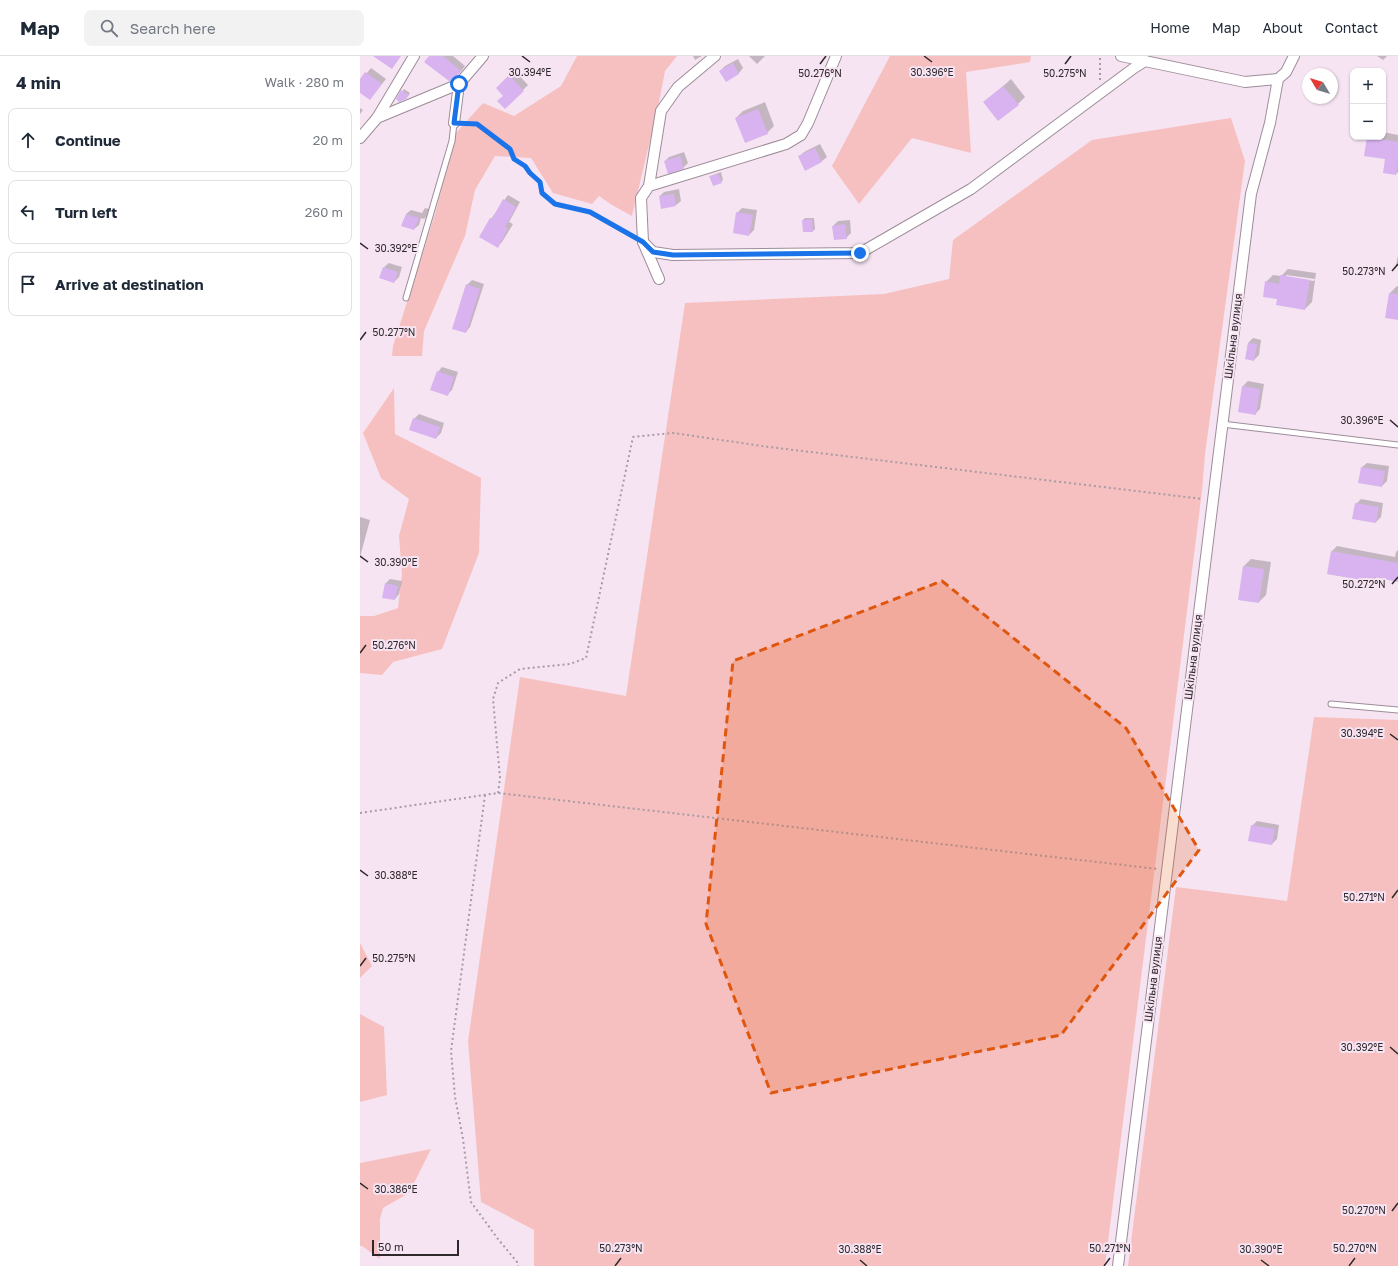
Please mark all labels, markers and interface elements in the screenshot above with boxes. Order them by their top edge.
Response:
search box [84,10,364,46]
text: Map [20,16,60,39]
icon: search [98,17,120,39]
text: Search here [130,19,216,37]
text: Home [1150,19,1190,36]
text: Map [1212,19,1240,36]
text: About [1262,19,1303,36]
text: Contact [1325,19,1378,36]
text: 30.394°E [509,66,551,78]
text: 30.396°E [911,66,954,78]
text: 50.276°N [798,67,842,79]
text: 50.275°N [1043,67,1087,79]
north arrow [1302,68,1338,104]
map controls [1350,68,1386,140]
button: + [1350,68,1386,104]
text: 4 min [16,72,61,93]
text: Walk · 280 m [265,74,344,90]
route start [450,75,468,93]
button: − [1350,104,1386,140]
icon: ahead [17,129,39,151]
text: Continue [55,131,121,149]
text: 20 m [313,132,343,148]
icon: left [17,201,39,223]
text: Turn left [55,203,117,221]
text: 260 m [305,204,343,220]
text: 30.392°E [375,242,417,254]
route end [851,244,869,262]
text: 50.273°N [1342,265,1386,277]
icon: arrive [17,273,39,295]
text: Arrive at destination [55,275,204,293]
street label: Шкільна вулиця [1221,292,1244,379]
text: 50.277°N [373,326,415,338]
text: 30.396°E [1341,414,1384,426]
text: 30.390°E [374,556,418,568]
text: 50.272°N [1342,578,1386,590]
street label: Шкільна вулиця [1181,613,1204,700]
text: 50.276°N [372,639,416,651]
text: 30.394°E [1341,727,1383,739]
text: 30.388°E [374,869,418,881]
text: 50.271°N [1343,891,1385,903]
street label: Шкільна вулиця [1141,935,1164,1022]
text: 50.275°N [372,952,416,964]
text: 30.392°E [1341,1041,1383,1053]
text: 30.386°E [374,1183,418,1195]
text: 50.270°N [1342,1204,1386,1216]
scale bar [372,1238,459,1257]
text: 50 m [378,1240,404,1253]
text: 50.273°N [599,1242,643,1254]
text: 50.271°N [1089,1242,1131,1254]
text: 50.270°N [1333,1242,1377,1254]
text: 30.388°E [838,1243,882,1255]
text: 30.390°E [1239,1243,1283,1255]

